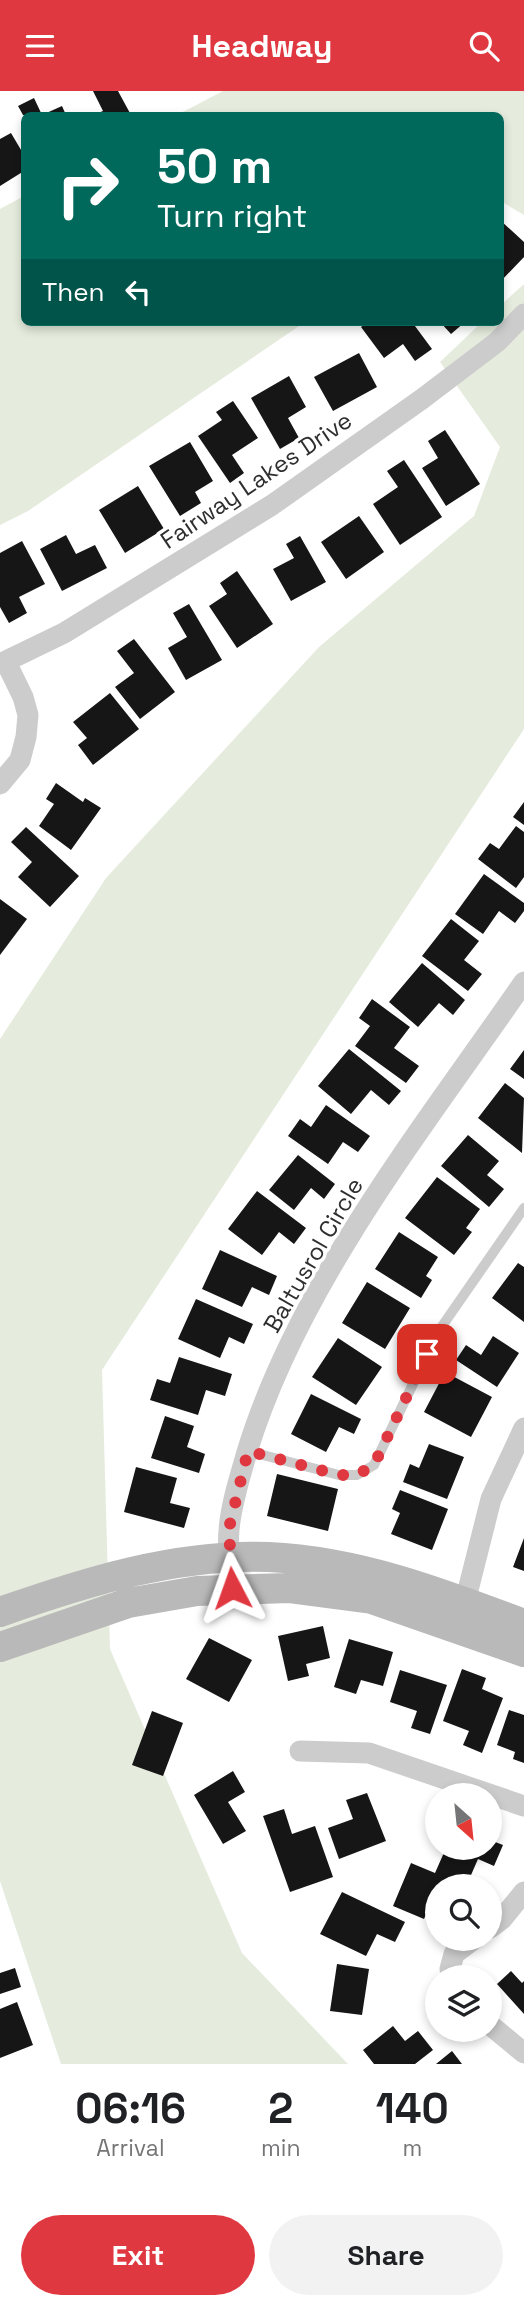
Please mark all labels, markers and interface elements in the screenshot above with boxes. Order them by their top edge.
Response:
text: Headway [192,26,332,66]
icon: menu [21,27,59,65]
icon: search [465,27,503,65]
text: 50 m [157,135,272,197]
icon: right [42,140,133,231]
text: Turn right [157,196,307,236]
icon: left [119,273,157,311]
text: Then [42,275,105,309]
street label: Fairway Lakes Drive [154,404,358,556]
street label: Baltusrol Circle [256,1172,370,1338]
pin [397,1324,457,1384]
icon: arrive [408,1335,446,1373]
position arrow [195,1551,269,1625]
north arrow [425,1783,502,1860]
map controls [425,1783,502,2042]
button: search [425,1874,502,1951]
button: layers [425,1965,502,2042]
text: 06:16 [75,2082,186,2135]
text: 2 [268,2082,293,2135]
text: 140 [376,2082,449,2135]
text: Arrival [96,2133,165,2163]
text: min [261,2133,301,2163]
text: m [402,2133,422,2163]
button: Exit [21,2215,255,2295]
button: Share [269,2215,503,2295]

